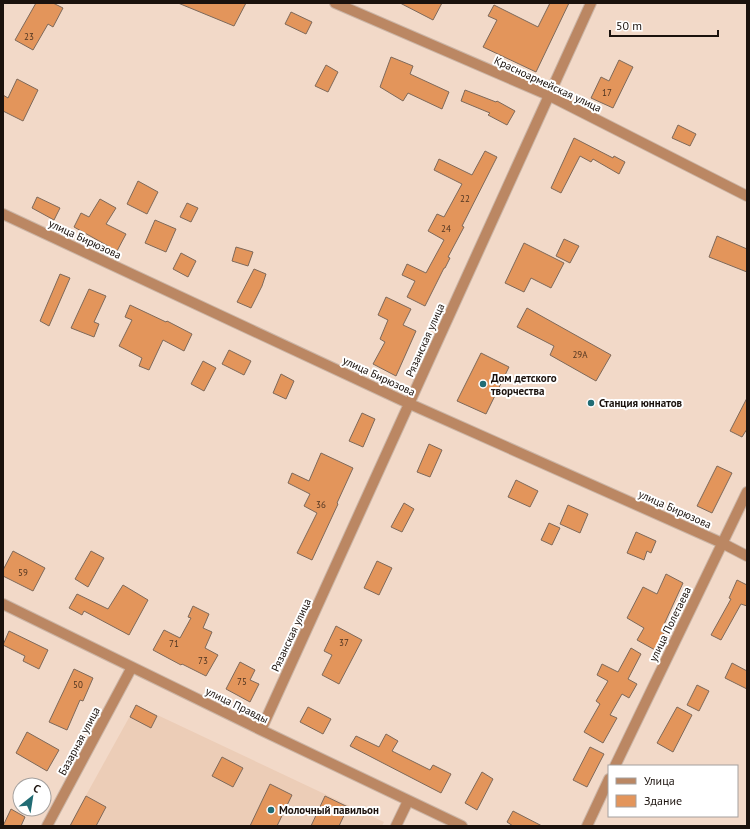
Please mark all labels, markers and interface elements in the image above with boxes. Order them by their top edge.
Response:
scale bar [610,12,718,38]
text: 50 m [616,18,642,33]
house number: 23 [24,31,34,42]
street label: Красноармейская улица [492,53,604,115]
house number: 17 [602,87,612,98]
house number: 22 [460,193,470,204]
street label: улица Бирюзова [46,216,124,262]
house number: 24 [441,223,451,234]
street label: Рязанская улица [402,301,448,379]
house number: 29А [572,349,588,360]
street label: улица Бирюзова [340,353,418,399]
place label: Дом детского творчества [491,371,557,398]
marker: Дом детского творчества [478,379,488,389]
place label: Станция юннатов [599,396,683,410]
marker: Станция юннатов [586,398,596,408]
street label: улица Бирюзова [636,487,714,531]
house number: 36 [316,499,326,510]
house number: 59 [18,567,28,578]
street label: улица Полетаева [646,584,694,664]
street label: Рязанская улица [268,596,314,674]
house number: 37 [339,637,349,648]
house number: 71 [169,638,179,649]
house number: 73 [198,655,208,666]
house number: 75 [237,676,247,687]
house number: 50 [73,679,83,690]
street label: улица Правды [203,684,271,726]
street label: Базарная улица [55,704,103,778]
legend [608,765,738,817]
text: Улица [644,773,675,788]
north arrow [12,777,52,817]
text: С [31,781,43,796]
text: Здание [644,793,682,808]
place label: Молочный павильон [279,803,379,817]
marker: Молочный павильон [266,805,276,815]

